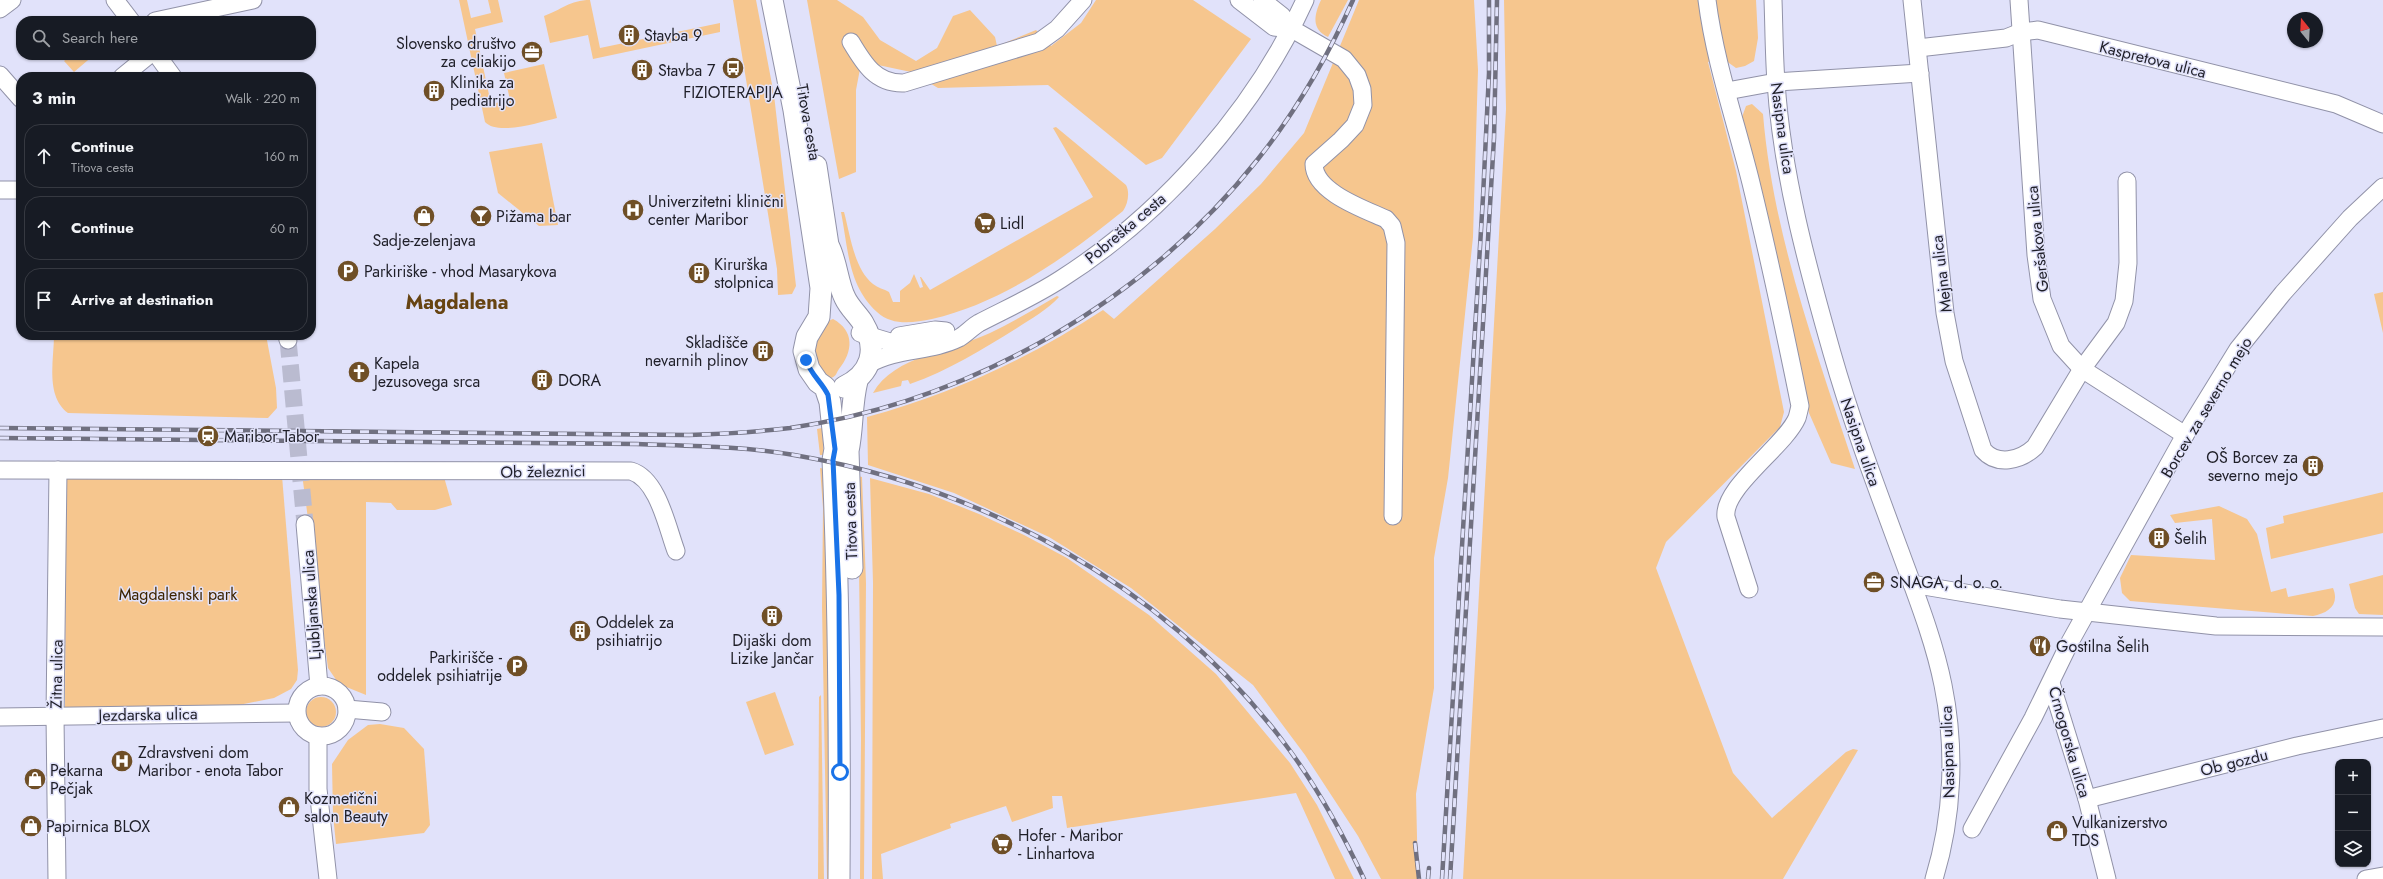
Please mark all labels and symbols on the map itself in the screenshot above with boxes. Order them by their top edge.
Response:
north arrow [2287,12,2323,48]
building icon: Stavba 9 [616,22,642,48]
place label: Stavba 9 [644,24,702,47]
place label: Slovensko društvo za celiakijo [396,32,516,73]
street label: Kaspretova ulica [2097,35,2209,84]
office icon: Slovensko društvo za celiakijo [519,39,545,65]
bus stop icon: FIZIOTERAPIJA [720,55,746,81]
building icon: Stavba 7 [629,57,655,83]
place label: Stavba 7 [658,59,716,82]
place label: Klinika za pediatrijo [450,71,515,112]
building icon: Klinika za pediatrijo [421,78,447,104]
place label: FIZIOTERAPIJA [683,81,783,104]
street label: Nasipna ulica [1765,81,1800,175]
street label: Titova cesta [790,82,827,162]
street label: Geršakova ulica [2020,185,2055,293]
street label: Pobreška cesta [1080,188,1171,269]
place label: Univerzitetni klinični center Maribor [648,190,784,231]
hospital icon: Univerzitetni klinični center Maribor [620,197,646,223]
shop icon: Sadje-zelenjava [411,203,437,229]
bar icon: Pižama bar [468,203,494,229]
place label: Pižama bar [496,205,572,228]
supermarket icon: Lidl [972,210,998,236]
place label: Lidl [1000,212,1024,235]
place label: Sadje-zelenjava [372,229,476,252]
street label: Mejna ulica [1925,234,1958,314]
place label: Kirurška stolpnica [714,253,774,294]
parking icon: Parkiriške - vhod Masarykova [335,258,361,284]
place label: Parkiriške - vhod Masarykova [364,260,557,283]
building icon: Kirurška stolpnica [686,260,712,286]
district label: Magdalena [405,288,509,317]
place label: Skladišče nevarnih plinov [645,331,749,372]
street label: Borcev za severno mejo [2155,332,2258,482]
building icon: Skladišče nevarnih plinov [750,338,776,364]
route end [797,351,815,369]
place label: Kapela Jezusovega srca [372,352,480,393]
church icon: Kapela Jezusovega srca [346,359,372,385]
building icon: DORA [529,367,555,393]
place label: DORA [558,369,601,392]
street label: Nasipna ulica [1835,395,1886,490]
station icon: Maribor Tabor [195,423,221,449]
place label: Maribor Tabor [224,425,320,448]
place label: OŠ Borcev za severno mejo [2206,446,2298,487]
building icon: OŠ Borcev za severno mejo [2300,453,2326,479]
street label: Ob železnici [500,459,586,484]
street label: Titova cesta [838,482,863,560]
building icon: Šelih [2146,525,2172,551]
place label: Šelih [2174,527,2207,550]
street label: Ljubljanska ulica [296,549,327,661]
office icon: SNAGA, d. o. o. [1861,569,1887,595]
place label: SNAGA, d. o. o. [1890,571,2003,594]
park label: Magdalenski park [119,583,238,606]
building icon: Dijaški dom Lizike Jančar [759,603,785,629]
place label: Oddelek za psihiatrijo [596,611,674,652]
building icon: Oddelek za psihiatrijo [567,618,593,644]
place label: Dijaški dom Lizike Jančar [730,629,814,670]
restaurant icon: Gostilna Šelih [2027,633,2053,659]
place label: Gostilna Šelih [2056,635,2149,658]
street label: Žitna ulica [44,639,69,709]
place label: Parkirišče - oddelek psihiatrije [377,646,503,687]
parking icon: Parkirišče - oddelek psihiatrije [504,653,530,679]
street label: Črnogorska ulica [2043,684,2096,800]
street label: Jezdarska ulica [96,702,198,727]
street label: Nasipna ulica [1934,705,1961,799]
place label: Zdravstveni dom Maribor - enota Tabor [138,741,284,782]
street label: Ob gozdu [2198,743,2270,782]
hospital icon: Zdravstveni dom Maribor - enota Tabor [109,748,135,774]
place label: Pekarna Pečjak [50,759,103,800]
route start [831,763,849,781]
shop icon: Pekarna Pečjak [22,766,48,792]
place label: Kozmetični salon Beauty [304,787,389,828]
shop icon: Kozmetični salon Beauty [276,794,302,820]
place label: Vulkanizerstvo TDS [2072,811,2168,852]
shop icon: Papirnica BLOX [18,813,44,839]
place label: Papirnica BLOX [46,815,150,838]
shop icon: Vulkanizerstvo TDS [2044,818,2070,844]
place label: Hofer - Maribor - Linhartova [1018,824,1124,865]
supermarket icon: Hofer - Maribor - Linhartova [989,831,1015,857]

